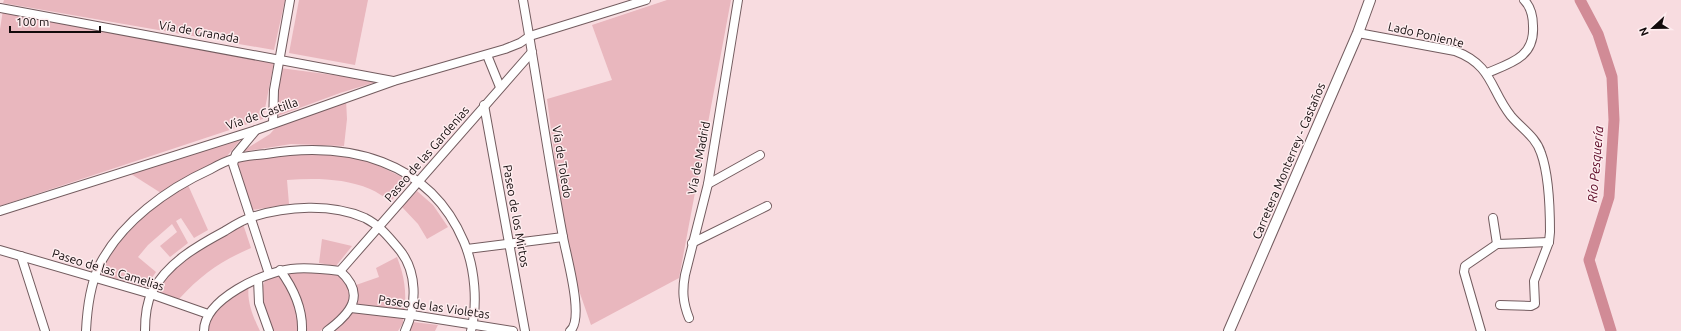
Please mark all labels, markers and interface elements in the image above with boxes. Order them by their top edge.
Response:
scale bar [10,8,100,34]
north arrow [1633,8,1673,48]
text: 100 m [16,15,49,28]
street label: Vía de Granada [158,18,240,45]
street label: Lado Poniente [1387,19,1465,50]
text: N [1637,26,1651,38]
street label: Carretera Monterrey - Castaños [1250,81,1327,241]
street label: Vía de Castilla [224,95,299,132]
street label: Paseo de las Gardenias [382,103,472,204]
street label: Vía de Madrid [685,120,712,196]
street label: Vía de Toledo [550,125,575,199]
water label: Río Pesquería [1585,125,1605,203]
street label: Paseo de los Mirtos [501,163,532,268]
street label: Paseo de las Camelias [51,246,166,293]
street label: Paseo de las Violetas [378,292,491,321]

